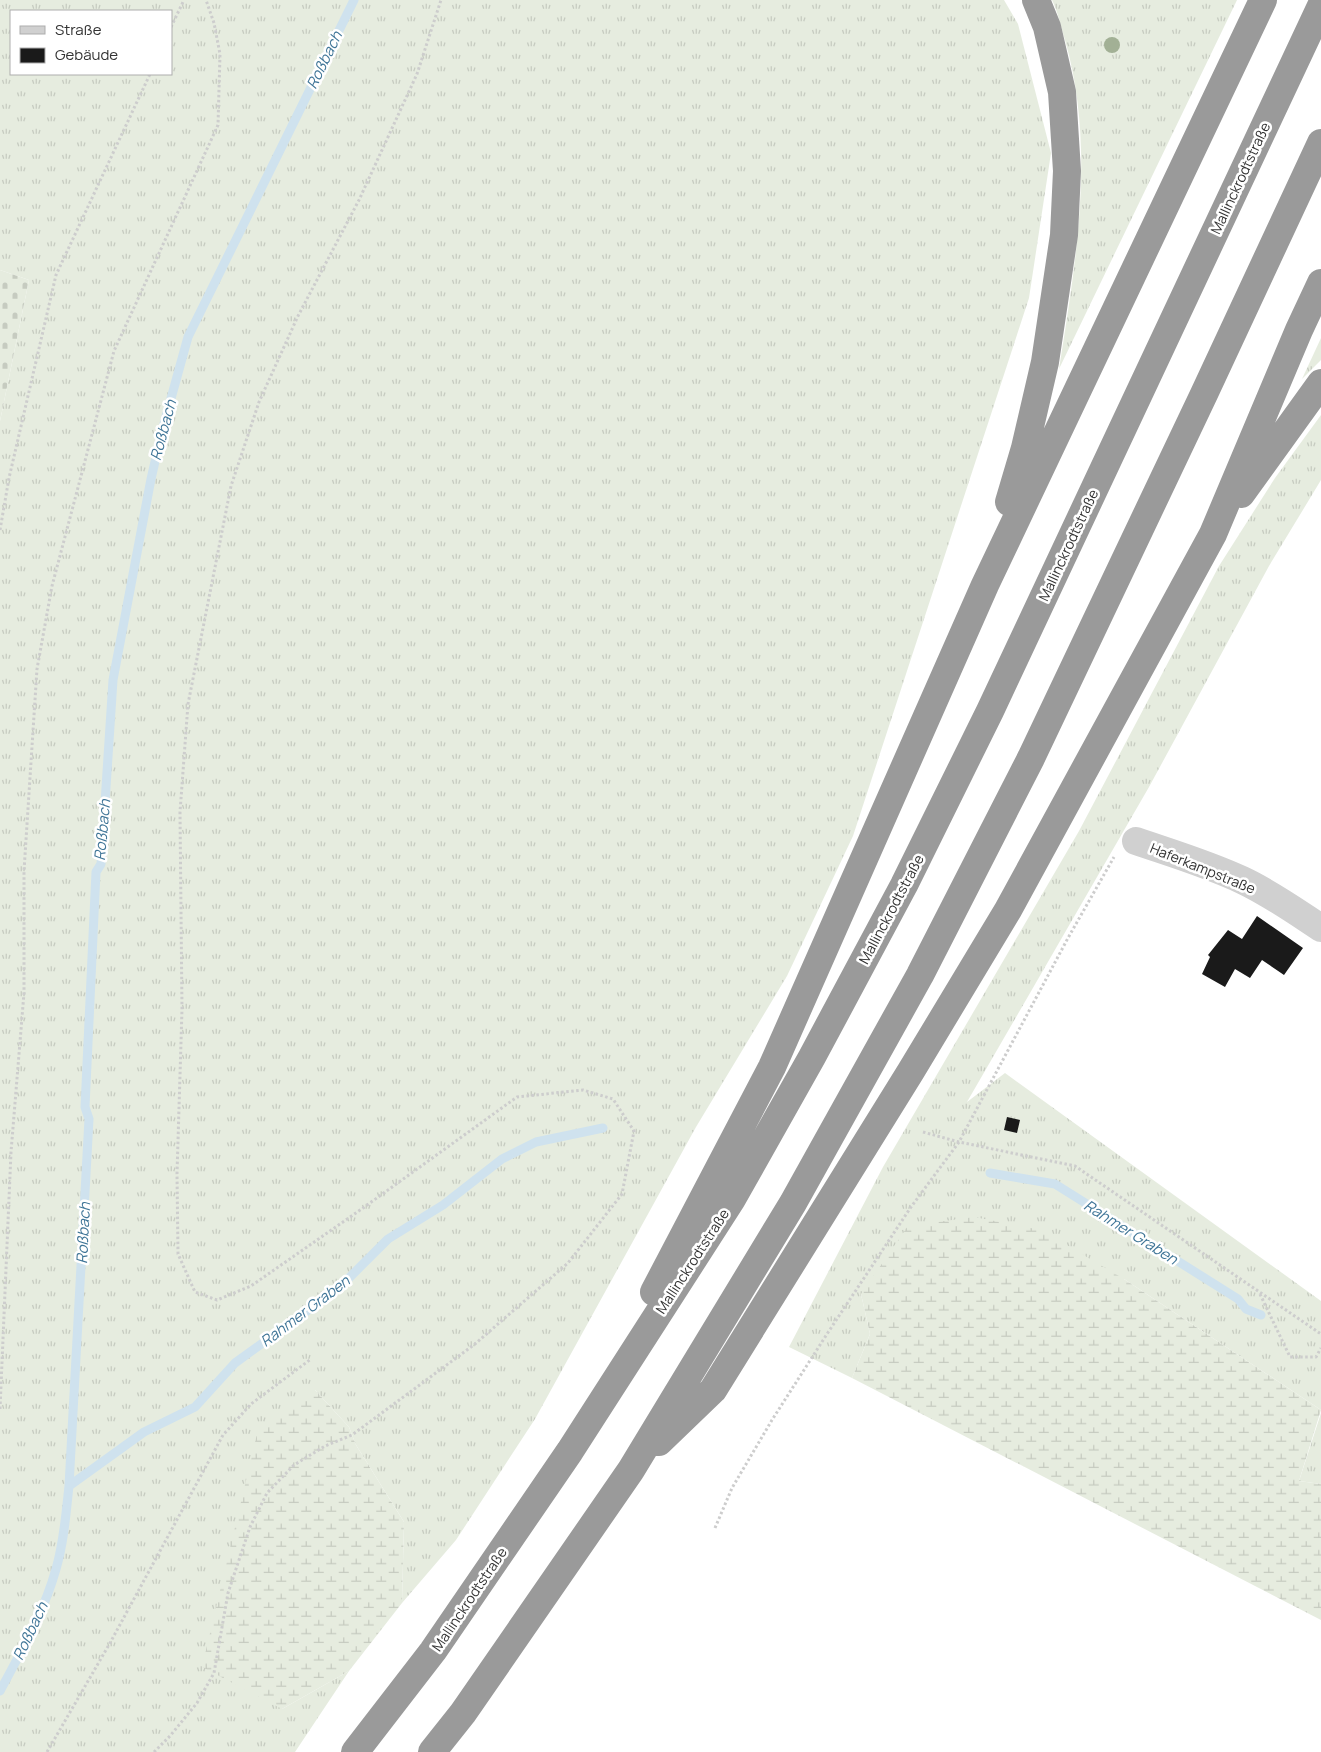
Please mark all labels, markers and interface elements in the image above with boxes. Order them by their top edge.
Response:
legend [10,10,172,75]
text: Straße [55,19,102,40]
water label: Roßbach [301,27,347,92]
text: Gebäude [55,44,118,65]
street label: Mallinckrodtstraße [1206,119,1274,237]
water label: Roßbach [145,397,181,462]
street label: Mallinckrodtstraße [1034,486,1102,604]
water label: Roßbach [89,797,115,862]
street label: Haferkampstraße [1147,838,1259,898]
street label: Mallinckrodtstraße [854,851,928,967]
water label: Rahmer Graben [1080,1195,1183,1270]
water label: Roßbach [71,1201,95,1264]
street label: Mallinckrodtstraße [651,1205,733,1317]
water label: Rahmer Graben [256,1270,355,1352]
street label: Mallinckrodtstraße [427,1543,511,1655]
water label: Roßbach [7,1598,53,1663]

